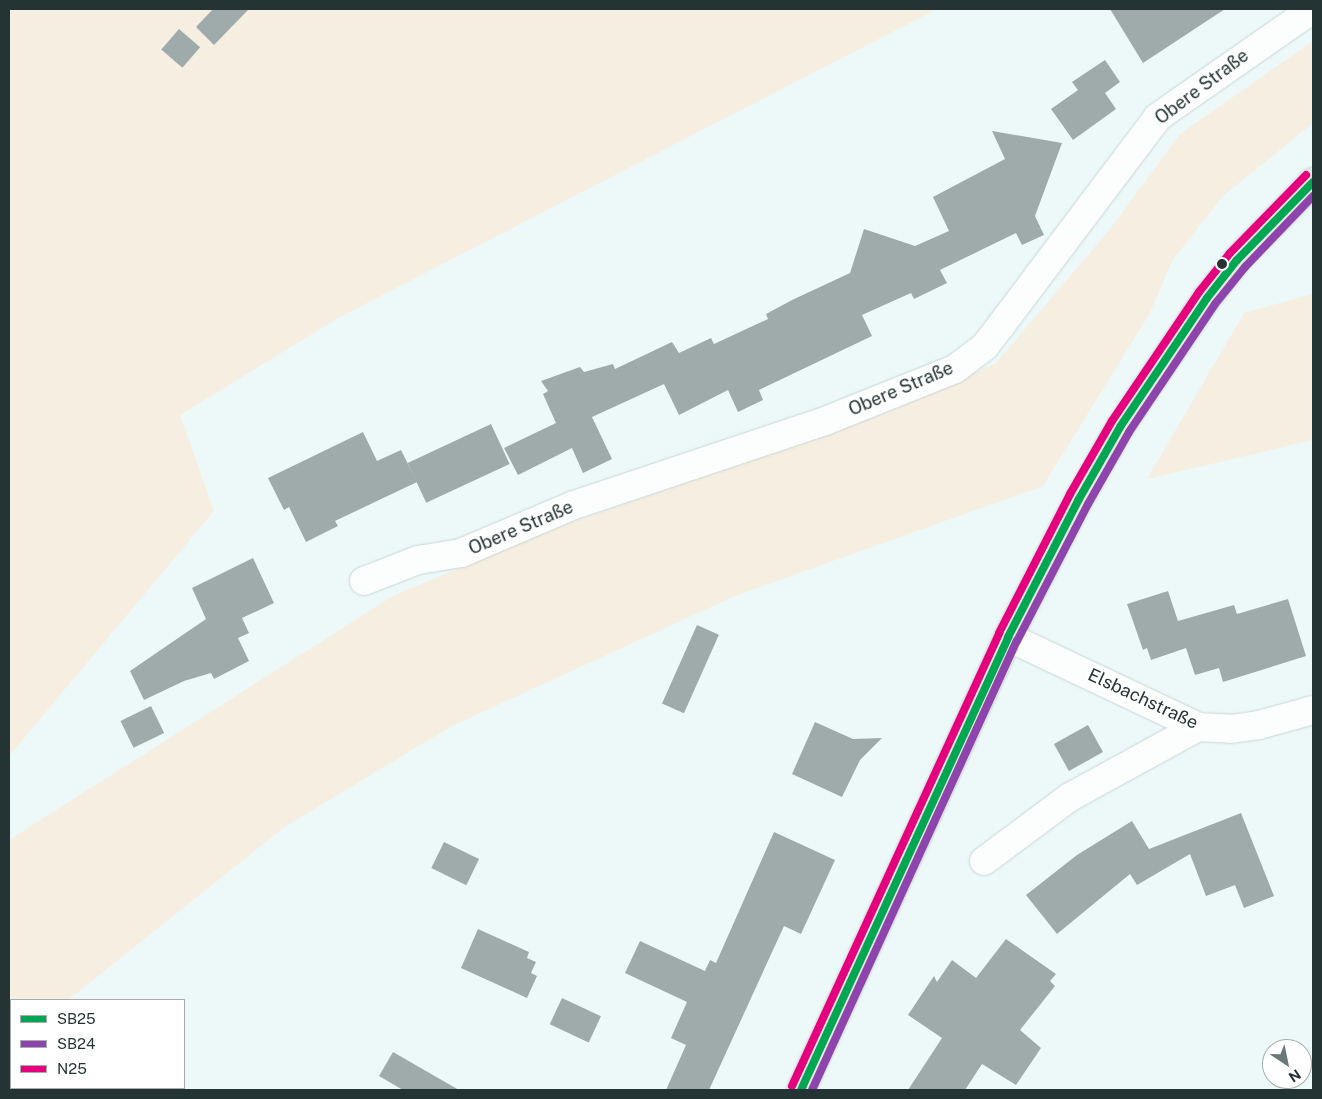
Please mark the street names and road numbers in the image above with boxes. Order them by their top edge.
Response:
street label: Obere Straße [1151,45,1253,129]
street label: Obere Straße [845,357,957,421]
street label: Obere Straße [465,496,577,560]
street label: Elsbachstraße [1084,664,1202,734]

